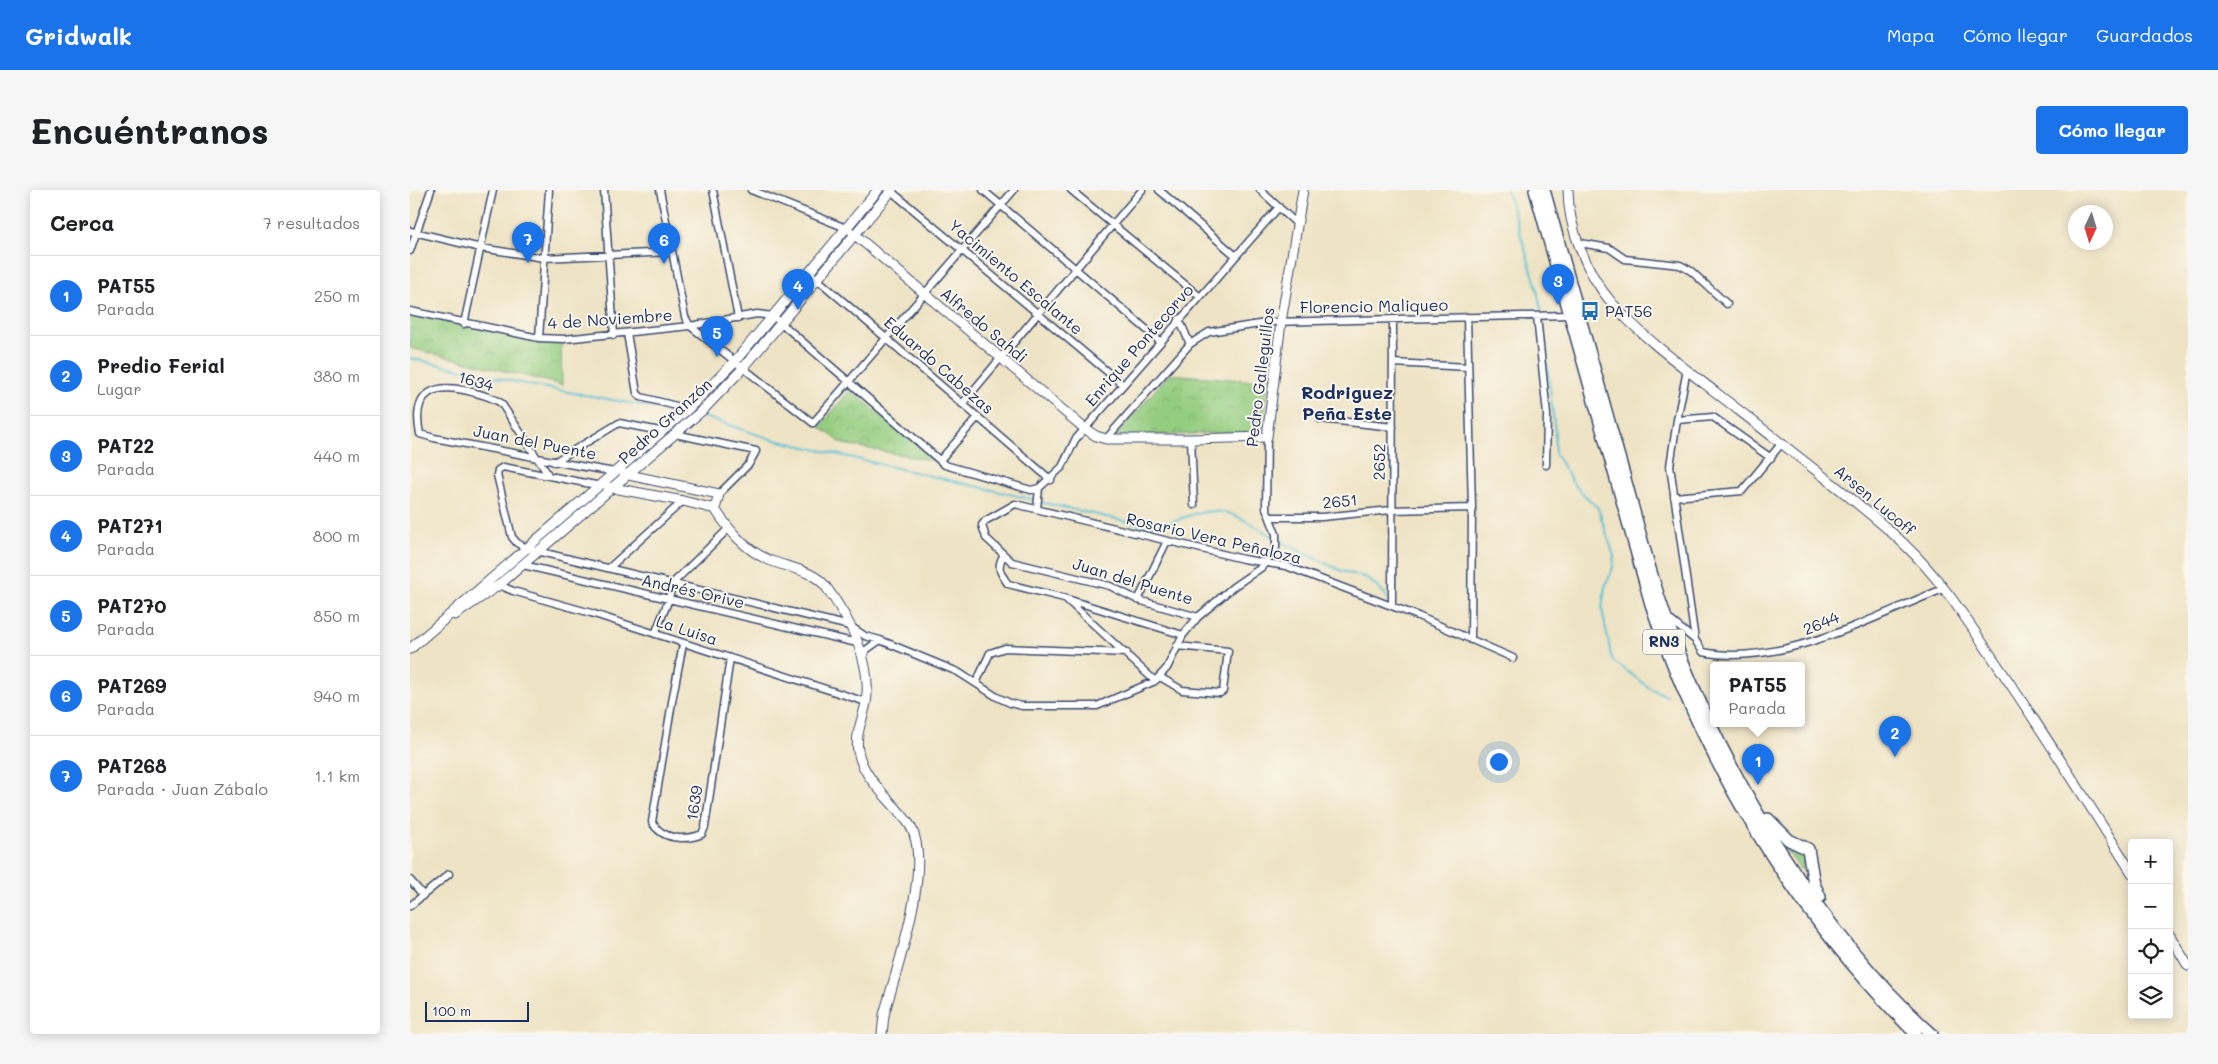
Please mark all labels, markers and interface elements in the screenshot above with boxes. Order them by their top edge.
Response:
text: Gridwalk [25,20,132,51]
text: Mapa [1887,23,1935,47]
text: Cómo llegar [1963,23,2068,47]
text: Guardados [2096,23,2193,47]
button: Cómo llegar [2036,106,2188,154]
text: Encuéntranos [30,107,269,153]
north arrow [2068,205,2113,250]
text: Cerca [50,209,115,236]
text: 7 resultados [263,212,360,233]
street label: Yacimiento Escalante [945,214,1088,339]
pin: 7 [512,222,544,263]
pin: 6 [648,223,680,264]
pin: 3 [1542,264,1574,305]
pin: 4 [782,269,814,310]
text: PAT55 [97,273,155,298]
street label: Enrique Pontecorvo [1080,279,1197,410]
street label: Alfredo Sahdi [937,282,1032,367]
text: 1 [62,285,70,306]
text: 250 m [314,285,360,306]
street label: Florencio Maliqueo [1300,294,1448,317]
text: Parada [97,298,155,319]
bus stop icon: PAT56 [1579,300,1601,322]
place label: PAT56 [1605,300,1652,321]
street label: 4 de Noviembre [547,304,673,333]
street label: Pedro Galleguillos [1241,306,1278,448]
street label: Eduardo Cabezas [880,311,999,418]
pin: 5 [701,316,733,357]
text: Predio Ferial [97,353,225,378]
text: 2 [62,365,70,386]
text: 380 m [313,365,360,386]
street label: 1634 [456,366,497,396]
street label: Pedro Granzón [614,373,716,468]
text: Lugar [97,378,141,399]
district label: Rodriguez Peña Este [1301,380,1393,425]
street label: Juan del Puente [472,419,598,464]
text: PAT22 [97,433,154,458]
street label: 2652 [1368,443,1389,481]
text: 3 [61,445,71,466]
text: 440 m [313,445,360,466]
text: Parada [97,458,155,479]
street label: Arsen Lucoff [1831,460,1921,540]
street label: 2651 [1322,489,1358,512]
street label: Rosario Vera Peñaloza [1124,507,1304,568]
text: PAT271 [97,513,163,538]
text: 4 [61,525,71,546]
text: 800 m [313,525,360,546]
text: Parada [97,538,155,559]
street label: Juan del Puente [1070,552,1196,609]
street label: Andrés Orive [639,568,747,613]
text: PAT270 [97,593,166,618]
text: 5 [61,605,71,626]
text: 850 m [313,605,360,626]
street label: 2644 [1800,606,1843,639]
street label: La Luisa [654,610,721,649]
text: Parada [97,618,155,639]
road number: RN3 [1643,630,1685,654]
popup [1710,662,1805,727]
text: PAT55 [1728,672,1787,697]
text: PAT269 [97,673,166,698]
text: 6 [61,685,71,706]
text: 940 m [313,685,360,706]
text: Parada [1728,697,1786,718]
text: Parada [97,698,155,719]
pin: 2 [1879,716,1911,757]
pin: 1 [1742,744,1774,785]
your location [1486,749,1512,775]
text: PAT268 [97,753,167,778]
text: 7 [62,765,70,786]
text: 1.1 km [315,765,360,786]
text: Parada · Juan Zábalo [97,778,268,799]
street label: 1639 [680,784,707,822]
map controls [2128,839,2173,1019]
button: + [2128,839,2173,884]
button: − [2128,884,2173,929]
button: locate [2128,929,2173,974]
button: layers [2128,974,2173,1019]
scale bar [425,999,529,1022]
text: 100 m [432,1001,471,1020]

